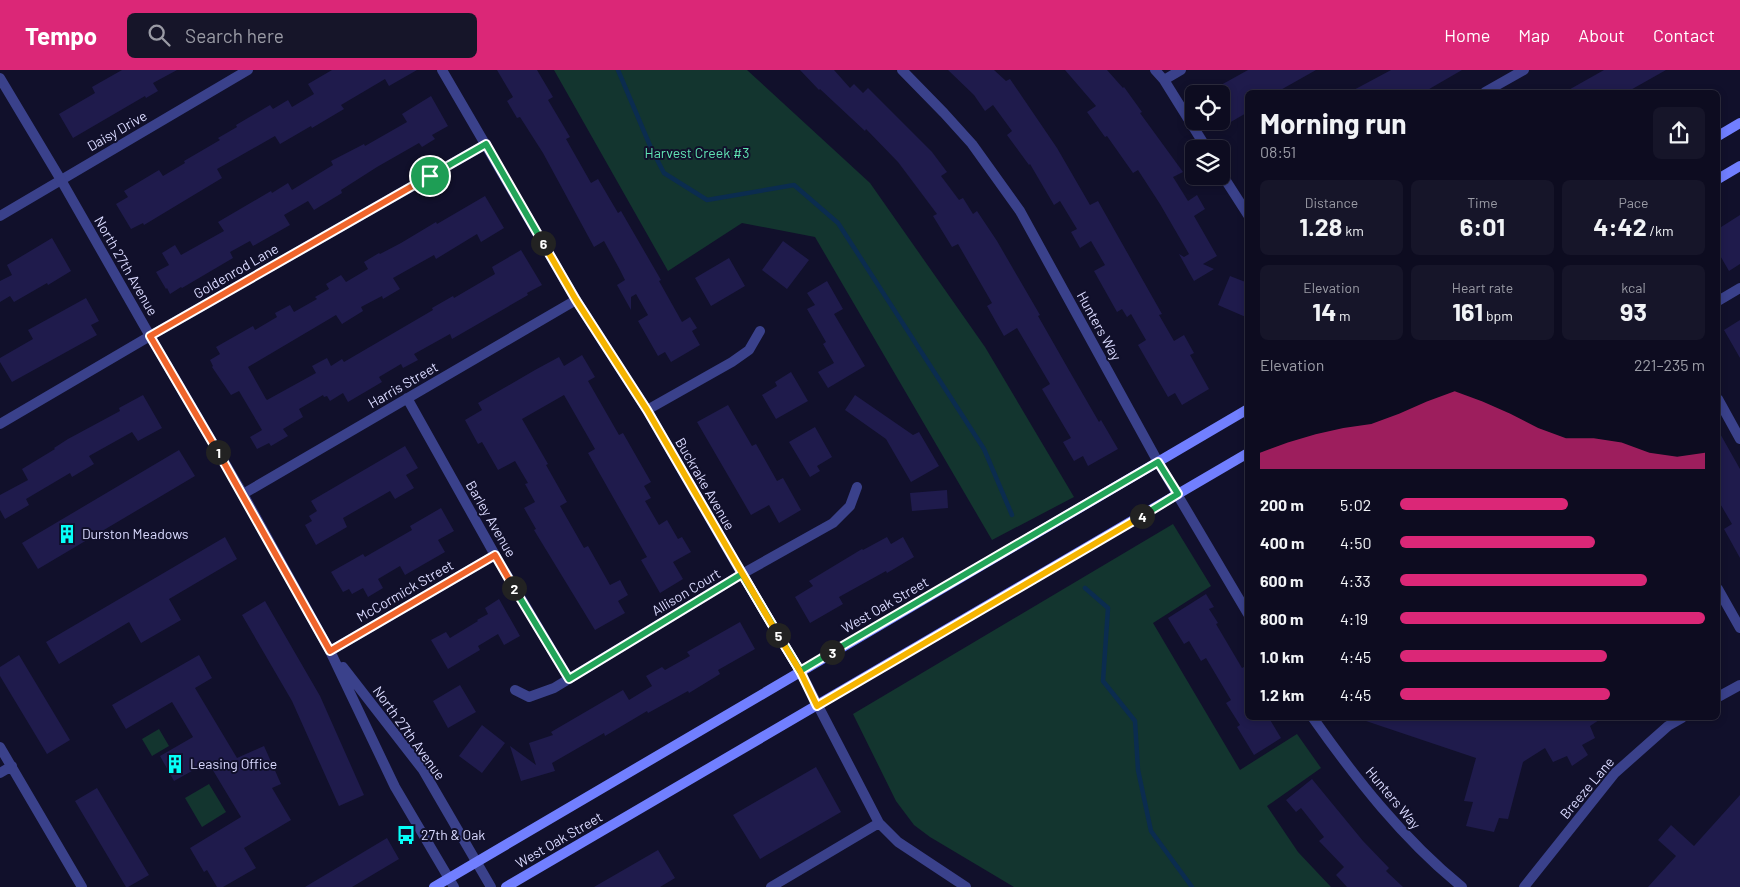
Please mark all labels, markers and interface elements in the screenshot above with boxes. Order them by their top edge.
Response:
search box [127,13,477,58]
text: Tempo [25,21,97,50]
icon: search [145,21,173,49]
text: Search here [185,24,284,47]
text: Home [1444,24,1490,46]
text: Map [1518,24,1550,46]
text: About [1578,24,1625,46]
text: Contact [1653,24,1715,46]
map controls [1185,85,1230,185]
button: locate [1185,85,1230,130]
text: Morning run [1260,106,1407,140]
street label: Daisy Drive [84,107,150,154]
button: share [1653,107,1705,159]
button: layers [1185,140,1230,185]
text: 08:51 [1260,142,1296,161]
park label: Harvest Creek #3 [645,144,749,161]
pin [409,155,451,197]
icon: arrive [416,162,444,190]
text: Distance [1305,194,1358,211]
text: Time [1467,194,1498,211]
text: Pace [1618,194,1649,211]
text: 1.28 [1299,211,1342,241]
text: 6:01 [1460,211,1505,241]
text: 4:42 [1593,211,1647,241]
street label: North 27th Avenue [91,213,162,318]
text: km [1342,222,1364,239]
text: /km [1647,222,1674,239]
pin: 6 [530,230,556,256]
text: 6 [540,235,547,252]
street label: Goldenrod Lane [190,239,281,302]
text: Elevation [1303,279,1360,296]
text: Heart rate [1452,279,1513,296]
text: kcal [1621,279,1646,296]
street label: Hunters Way [1074,288,1126,364]
text: 14 [1312,296,1336,326]
text: 161 [1452,296,1483,326]
text: 93 [1620,296,1647,326]
text: m [1336,307,1351,324]
text: bpm [1483,307,1513,324]
text: Elevation [1260,355,1324,374]
text: 221–235 m [1634,355,1705,374]
street label: Harris Street [365,358,441,411]
street label: Buckrake Avenue [672,434,739,533]
pin: 1 [206,440,230,464]
text: 1 [216,444,221,461]
street label: Barley Avenue [463,478,520,560]
text: 200 m [1260,495,1304,514]
text: 5:02 [1340,495,1371,514]
pin: 4 [1130,504,1154,528]
text: 4 [1138,508,1147,525]
building icon: Durston Meadows [56,523,78,545]
place label: Durston Meadows [82,525,189,542]
text: 400 m [1260,533,1304,552]
text: 4:50 [1340,533,1372,552]
street label: McCormick Street [353,556,456,625]
street label: Allison Court [648,564,723,619]
text: 600 m [1260,571,1303,590]
text: 4:33 [1340,571,1371,590]
street label: West Oak Street [838,573,931,636]
pin: 2 [502,576,526,600]
text: 2 [511,580,518,597]
text: 800 m [1260,609,1303,628]
text: 4:19 [1340,609,1368,628]
pin: 5 [766,622,790,648]
text: 5 [775,627,782,644]
pin: 3 [820,640,844,664]
text: 3 [829,644,836,661]
text: 1.0 km [1260,647,1304,666]
text: 4:45 [1340,647,1371,666]
street label: North 27th Avenue [370,682,449,783]
text: 1.2 km [1260,685,1304,704]
text: 4:45 [1340,685,1371,704]
building icon: Leasing Office [164,753,186,775]
street label: Breeze Lane [1556,753,1617,822]
place label: Leasing Office [190,755,277,772]
street label: Hunters Way [1362,763,1425,833]
street label: West Oak Street [512,808,605,871]
bus stop icon: 27th & Oak [395,824,417,846]
place label: 27th & Oak [421,826,485,843]

